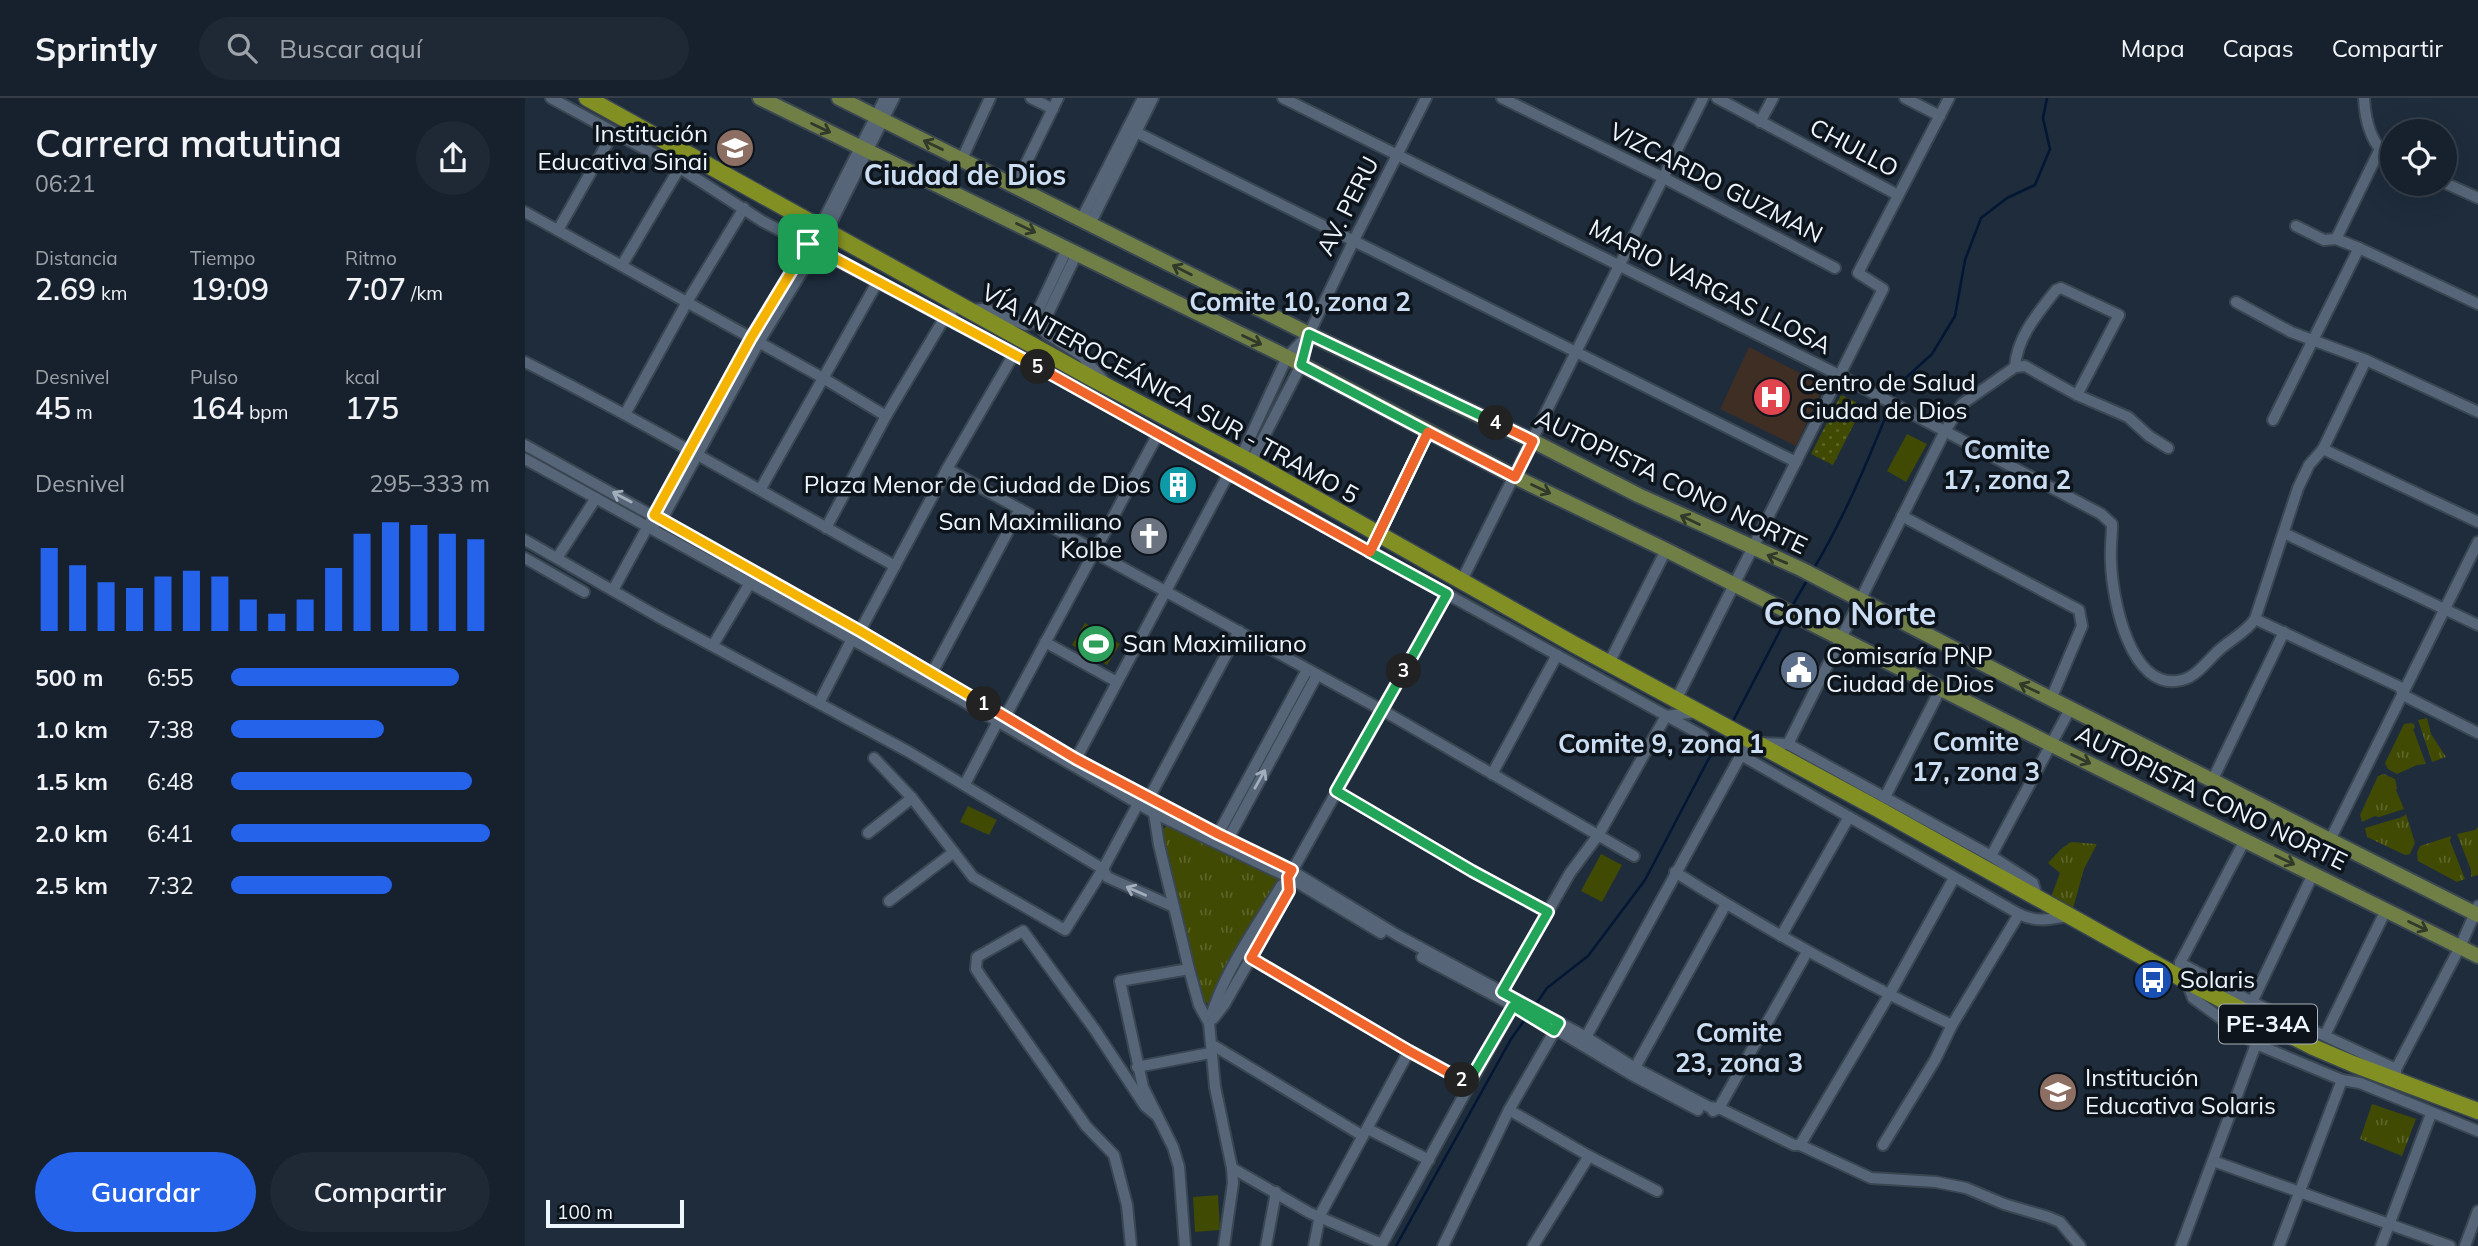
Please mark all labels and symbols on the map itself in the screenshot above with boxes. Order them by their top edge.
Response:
street label: CHULLO [1805,111,1904,183]
street label: VIZCARDO GUZMAN [1605,115,1828,249]
place label: Institución Educativa Sinai [537,118,708,176]
one-way arrow [810,122,831,136]
school or university icon: Institución Educativa Sinai [714,127,756,169]
one-way arrow [923,137,944,151]
street label: AV. PERU [1309,151,1385,260]
district label: Ciudad de Dios [864,157,1066,192]
street label: MARIO VARGAS LLOSA [1584,212,1837,360]
pin [778,214,838,274]
one-way arrow [1015,222,1036,236]
one-way arrow [1172,263,1193,277]
street label: VÍA INTEROCEÁNICA SUR - TRAMO 5 [976,278,1364,510]
district label: Comite 10, zona 2 [1189,285,1411,318]
one-way arrow [1241,333,1262,347]
pin: 5 [1021,350,1055,384]
place label: Centro de Salud Ciudad de Dios [1799,367,1976,425]
hospital icon: Centro de Salud Ciudad de Dios [1751,376,1793,418]
street label: AUTOPISTA CONO NORTE [1531,402,1812,560]
pin: 4 [1479,406,1513,440]
district label: Comite 17, zona 2 [1943,433,2071,496]
building icon: Plaza Menor de Ciudad de Dios [1157,464,1199,506]
place label: Plaza Menor de Ciudad de Dios [804,469,1151,499]
one-way arrow [1530,483,1551,497]
one-way arrow [612,490,633,503]
place label: San Maximiliano Kolbe [938,506,1122,564]
one-way arrow [1680,512,1701,526]
church icon: San Maximiliano Kolbe [1128,515,1170,557]
one-way arrow [1766,552,1788,565]
district label: Cono Norte [1764,593,1936,633]
sports icon: San Maximiliano [1075,623,1117,665]
place label: San Maximiliano [1123,628,1307,658]
place label: Comisaría PNP Ciudad de Dios [1826,640,1994,698]
public building icon: Comisaría PNP Ciudad de Dios [1778,649,1820,691]
pin: 3 [1387,654,1421,688]
one-way arrow [2019,680,2040,694]
pin: 1 [967,686,1001,722]
street label: AUTOPISTA CONO NORTE [2071,718,2352,876]
district label: Comite 17, zona 3 [1912,725,2040,788]
district label: Comite 9, zona 1 [1558,727,1764,760]
one-way arrow [2070,753,2091,767]
one-way arrow [1254,769,1267,790]
one-way arrow [2274,853,2295,867]
one-way arrow [1126,884,1147,897]
one-way arrow [2407,919,2428,933]
bus stop icon: Solaris [2132,959,2174,1001]
place label: Solaris [2180,964,2255,994]
road number: PE-34A [2219,1004,2317,1043]
district label: Comite 23, zona 3 [1675,1016,1803,1079]
pin: 2 [1445,1062,1479,1098]
place label: Institución Educativa Solaris [2085,1062,2276,1120]
school or university icon: Institución Educativa Solaris [2037,1071,2079,1113]
scale bar [546,1197,684,1229]

